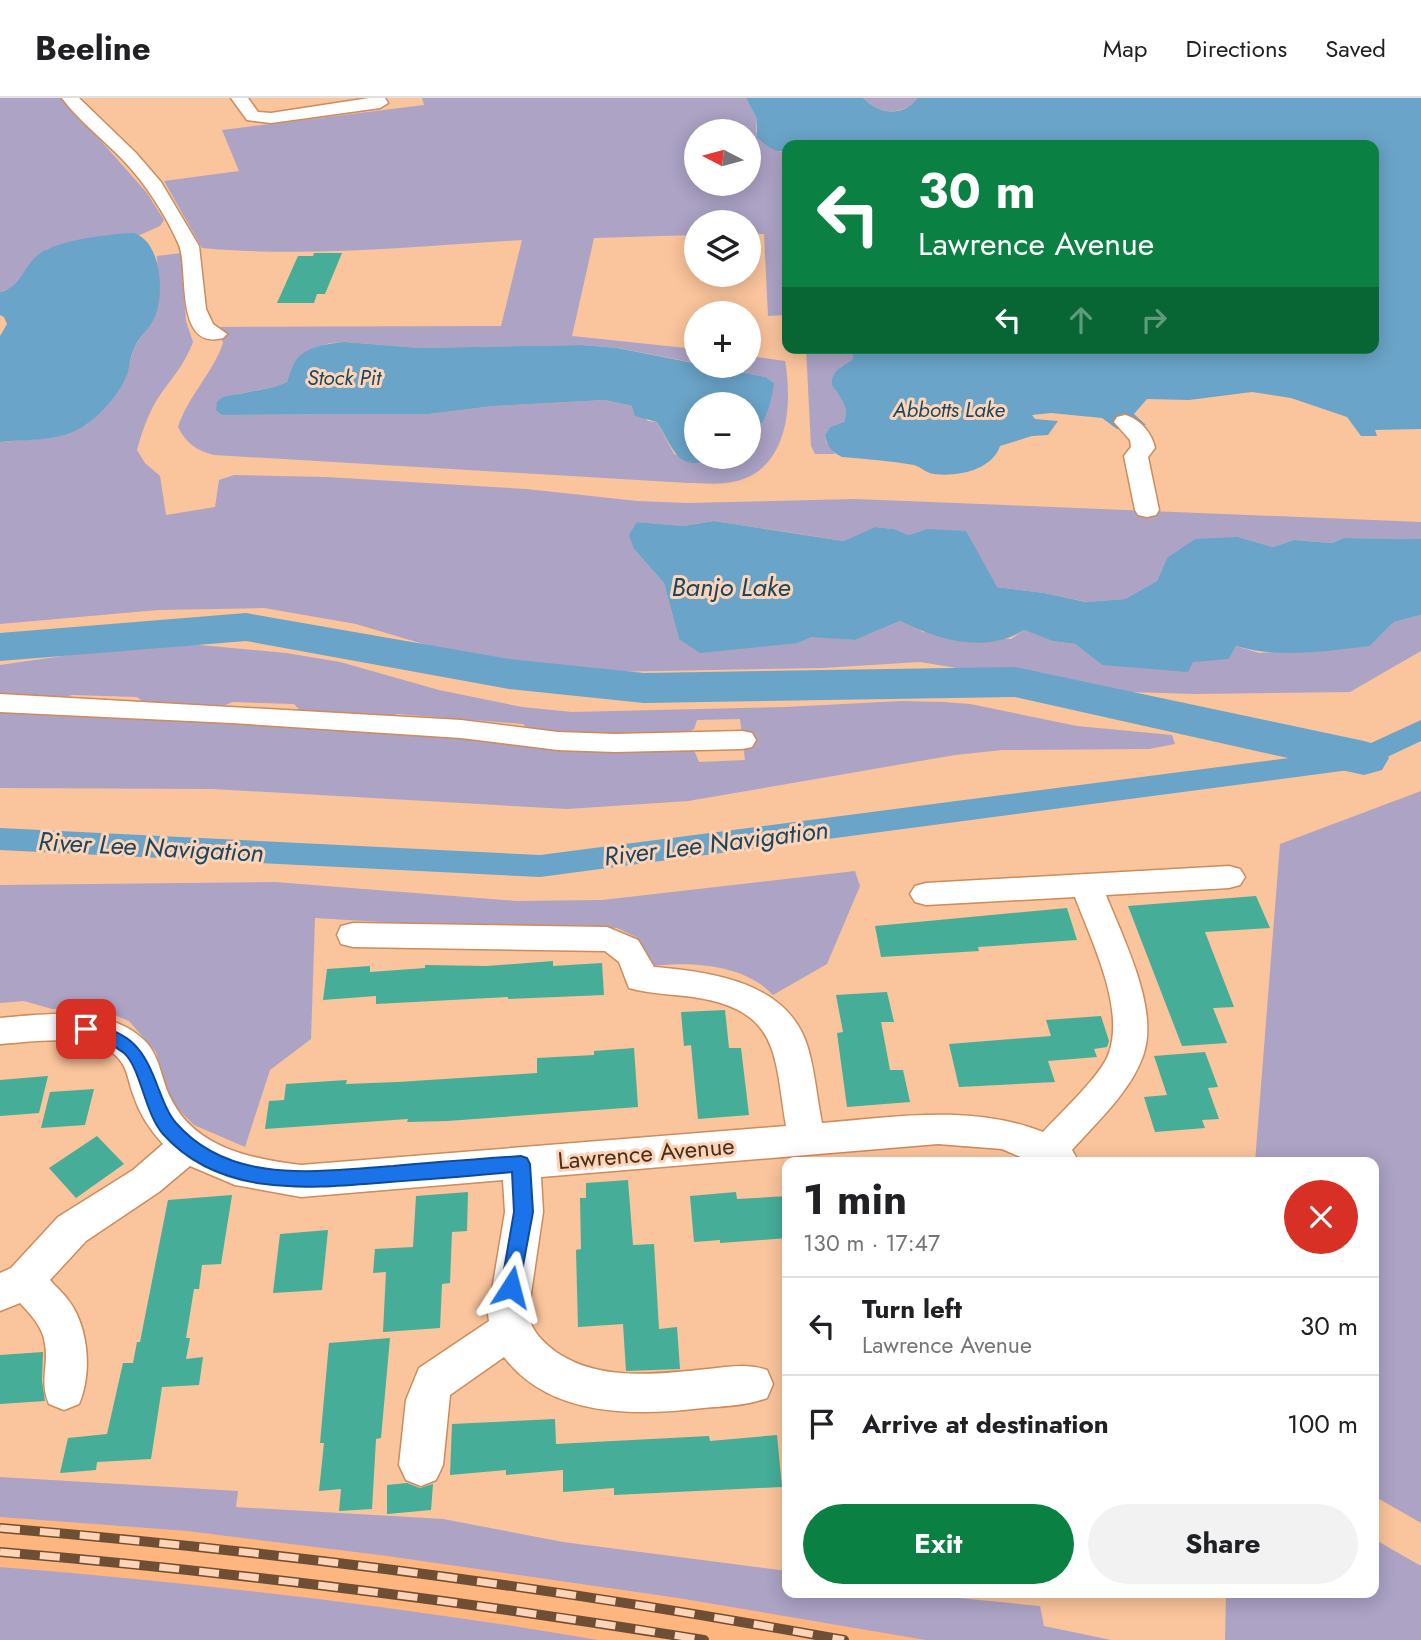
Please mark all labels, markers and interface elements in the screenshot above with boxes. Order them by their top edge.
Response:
text: Beeline [35,25,151,72]
text: Map [1103,31,1148,66]
text: Directions [1186,31,1287,66]
text: Saved [1325,31,1386,66]
north arrow [684,119,761,196]
map controls [684,119,761,469]
text: 30 m [918,156,1036,226]
icon: left [803,168,894,259]
button: layers [684,210,761,287]
text: Lawrence Avenue [918,221,1154,267]
button: + [684,301,761,378]
icon: left [989,301,1027,339]
icon: ahead [1062,301,1100,339]
icon: right [1135,301,1173,339]
water label: Stock Pit [307,363,382,393]
button: − [684,392,761,469]
water label: Abbotts Lake [892,395,1006,425]
water label: Banjo Lake [671,568,791,606]
water label: River Lee Navigation [602,810,830,876]
water label: River Lee Navigation [37,822,265,872]
pin [56,999,116,1059]
icon: arrive [67,1010,105,1048]
street label: Lawrence Avenue [556,1128,736,1178]
text: 1 min [803,1169,907,1230]
button: close [1284,1180,1358,1254]
text: 130 m · 17:47 [803,1226,940,1260]
position arrow [474,1250,548,1324]
text: Turn left [862,1290,962,1328]
icon: left [803,1307,841,1345]
text: 30 m [1300,1307,1358,1345]
text: Lawrence Avenue [862,1328,1032,1362]
icon: arrive [803,1405,841,1443]
text: Arrive at destination [862,1405,1109,1443]
text: 100 m [1287,1405,1358,1443]
button: Exit [803,1504,1074,1584]
button: Share [1088,1504,1358,1584]

